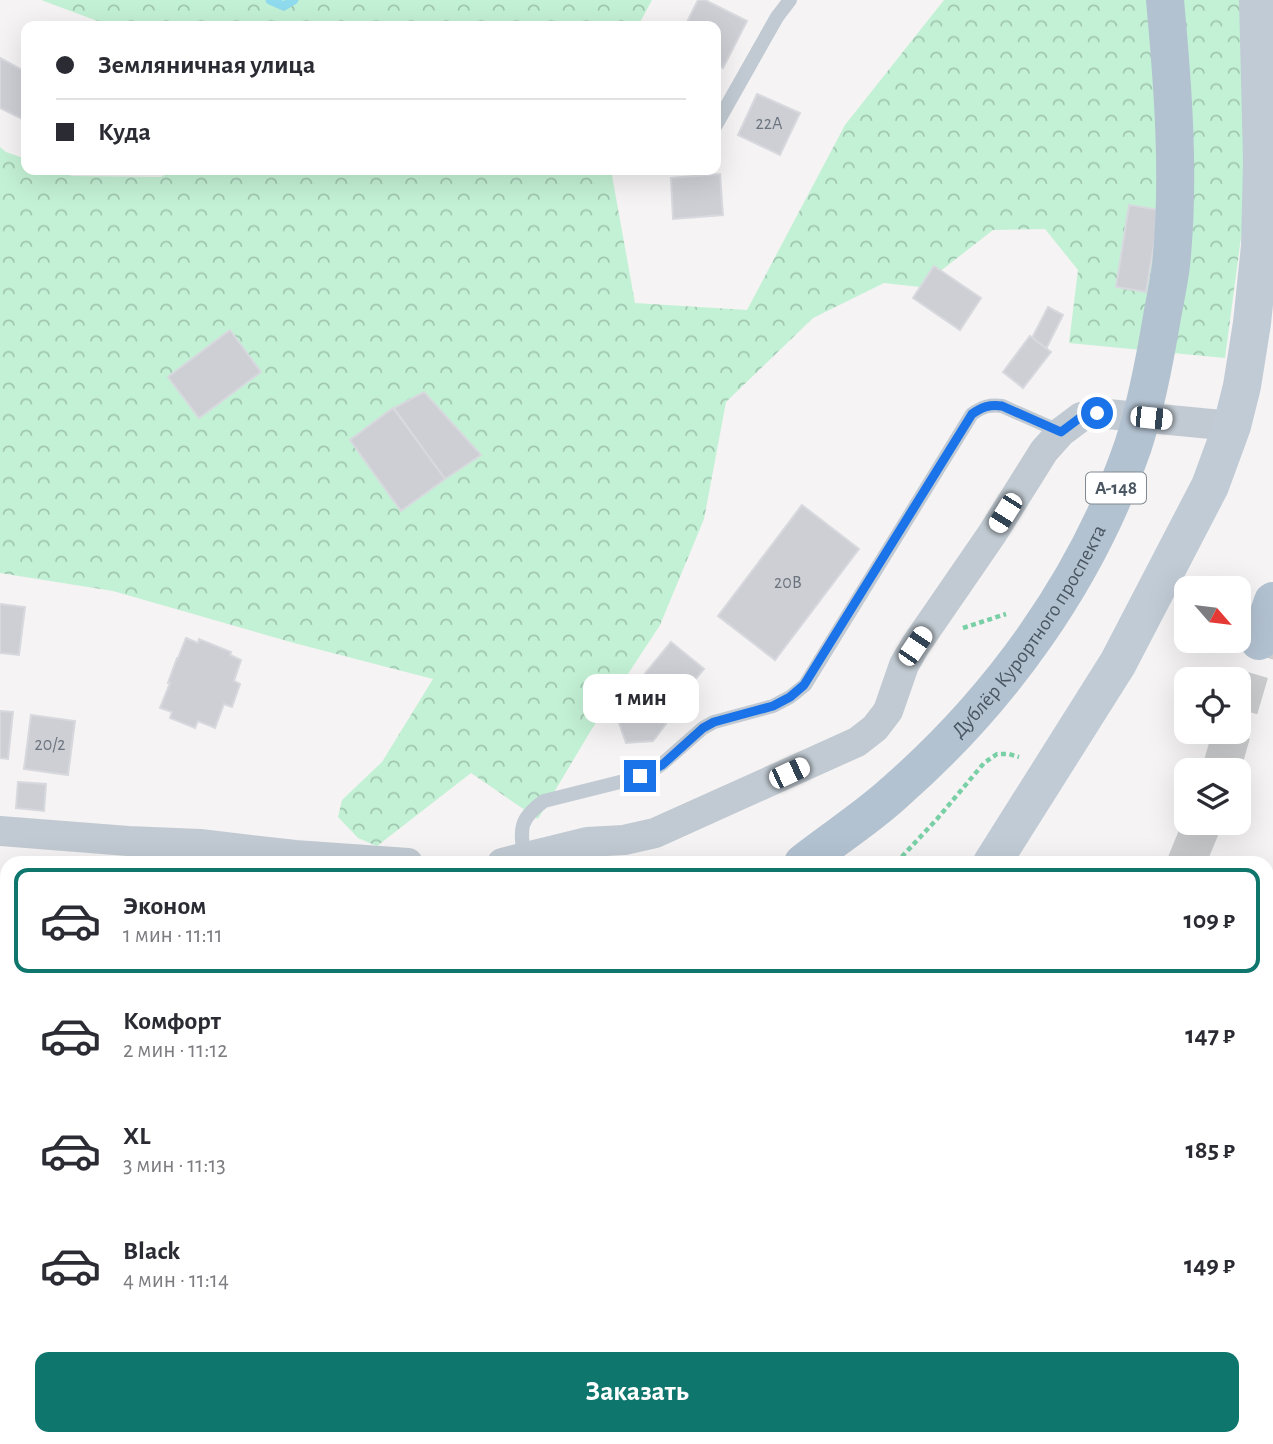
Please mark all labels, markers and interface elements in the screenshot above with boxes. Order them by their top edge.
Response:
text: Земляничная улица [98,52,315,78]
house number: 22А [756,115,783,133]
text: Куда [98,119,151,145]
route start [1081,397,1113,429]
car [1130,405,1173,431]
road number: А-148 [1086,472,1146,503]
car [985,490,1026,536]
street label: Дублёр Курортного проспекта [947,521,1110,741]
house number: 20В [774,574,802,592]
north arrow [1174,576,1251,653]
map controls [1174,576,1251,835]
car [895,623,936,669]
button: locate [1174,667,1251,744]
callout: 1 мин [582,674,698,724]
text: 1 мин [615,687,667,710]
house number: 20/2 [34,736,66,754]
car [766,755,813,791]
button: layers [1174,758,1251,835]
route end [624,760,656,792]
icon: car [39,889,102,952]
text: Эконом [123,893,206,919]
text: 109 ₽ [1183,907,1235,933]
text: 1 мин · 11:11 [123,924,223,947]
icon: car [39,1004,102,1067]
text: Комфорт [123,1008,221,1034]
text: 147 ₽ [1185,1022,1235,1048]
text: 2 мин · 11:12 [123,1039,228,1062]
icon: car [39,1119,102,1182]
text: XL [123,1123,150,1149]
text: 185 ₽ [1185,1137,1235,1163]
text: 3 мин · 11:13 [123,1154,226,1177]
icon: car [39,1234,102,1297]
text: Black [123,1238,180,1264]
text: 149 ₽ [1184,1252,1235,1278]
text: 4 мин · 11:14 [123,1269,229,1292]
button: Заказать [35,1352,1239,1432]

